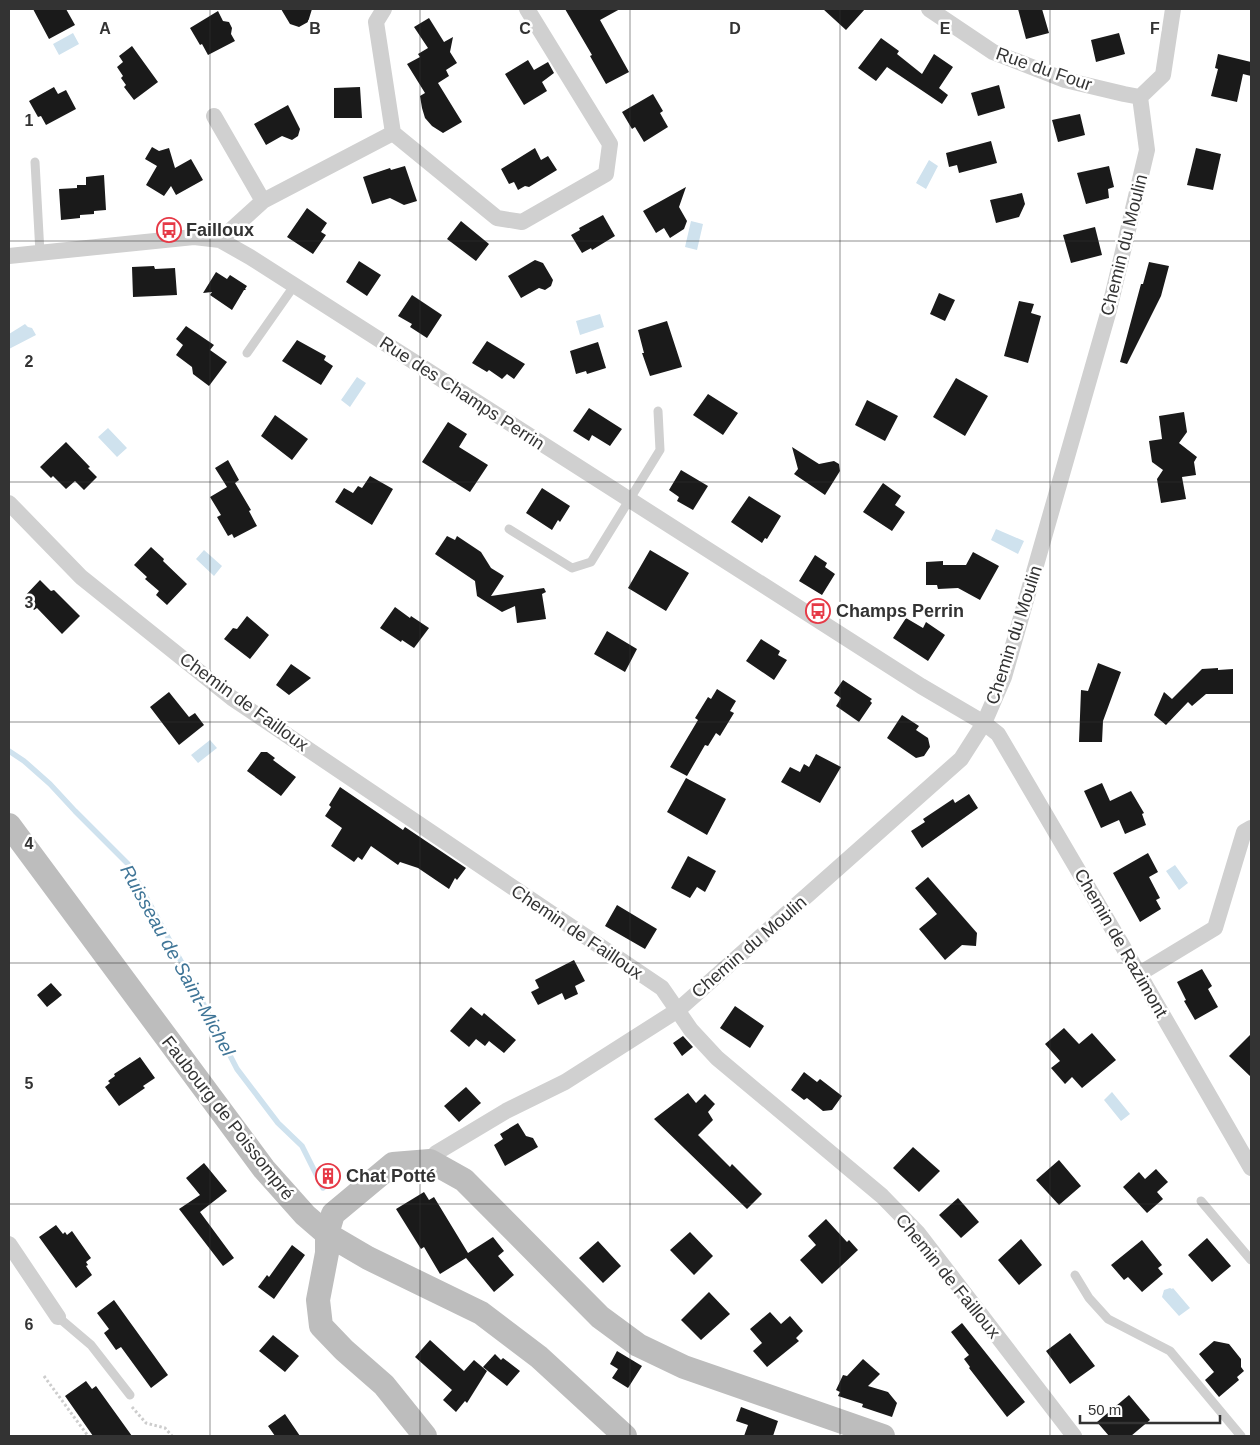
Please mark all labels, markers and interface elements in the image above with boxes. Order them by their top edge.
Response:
text: A [99,20,111,37]
text: B [309,20,321,37]
text: C [519,20,531,37]
text: D [729,20,741,37]
text: E [940,20,951,37]
text: F [1150,20,1160,37]
street label: Rue du Four [993,43,1095,95]
text: 1 [25,112,34,129]
street label: Chemin du Moulin [1097,172,1151,318]
bus stop icon: Failloux [156,217,182,243]
place label: Failloux [186,220,254,240]
street label: Rue des Champs Perrin [376,332,548,454]
text: 2 [25,353,34,370]
street label: Chemin du Moulin [982,563,1046,707]
text: 3 [25,594,34,611]
bus stop icon: Champs Perrin [805,598,831,624]
place label: Champs Perrin [836,601,964,621]
street label: Chemin de Failloux [176,649,312,755]
text: 4 [25,835,34,852]
water label: Ruisseau de Saint-Michel [116,861,239,1060]
street label: Chemin de Razimont [1070,865,1172,1021]
street label: Chemin de Failloux [508,881,646,983]
street label: Chemin du Moulin [688,892,810,1002]
street label: Faubourg de Poissompré [158,1032,298,1204]
text: 5 [25,1075,34,1092]
building icon: Chat Potté [315,1163,341,1189]
place label: Chat Potté [346,1166,436,1186]
street label: Chemin de Failloux [892,1210,1004,1342]
text: 6 [25,1316,34,1333]
scale bar [1080,1392,1220,1424]
text: 50 m [1088,1401,1121,1418]

